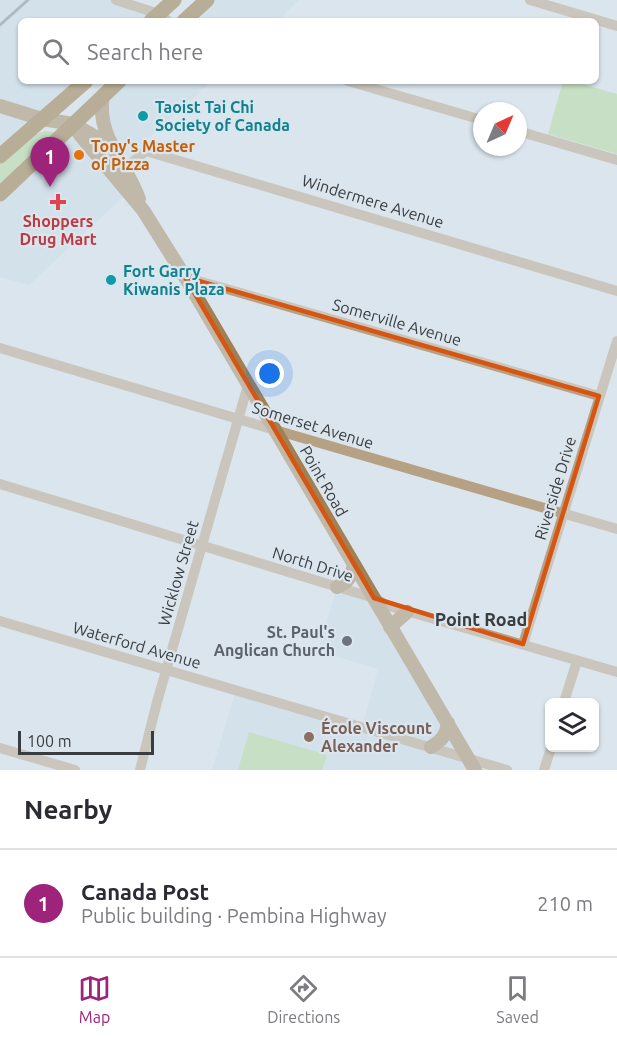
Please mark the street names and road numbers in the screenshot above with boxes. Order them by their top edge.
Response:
street label: Windermere Avenue [300,171,446,231]
street label: Somerville Avenue [330,295,464,349]
street label: Somerset Avenue [250,398,376,452]
street label: Riverside Drive [531,434,579,542]
street label: Point Road [297,442,351,520]
street label: Wicklow Street [154,518,202,628]
street label: North Drive [270,543,356,585]
street label: Waterford Avenue [71,618,203,672]

